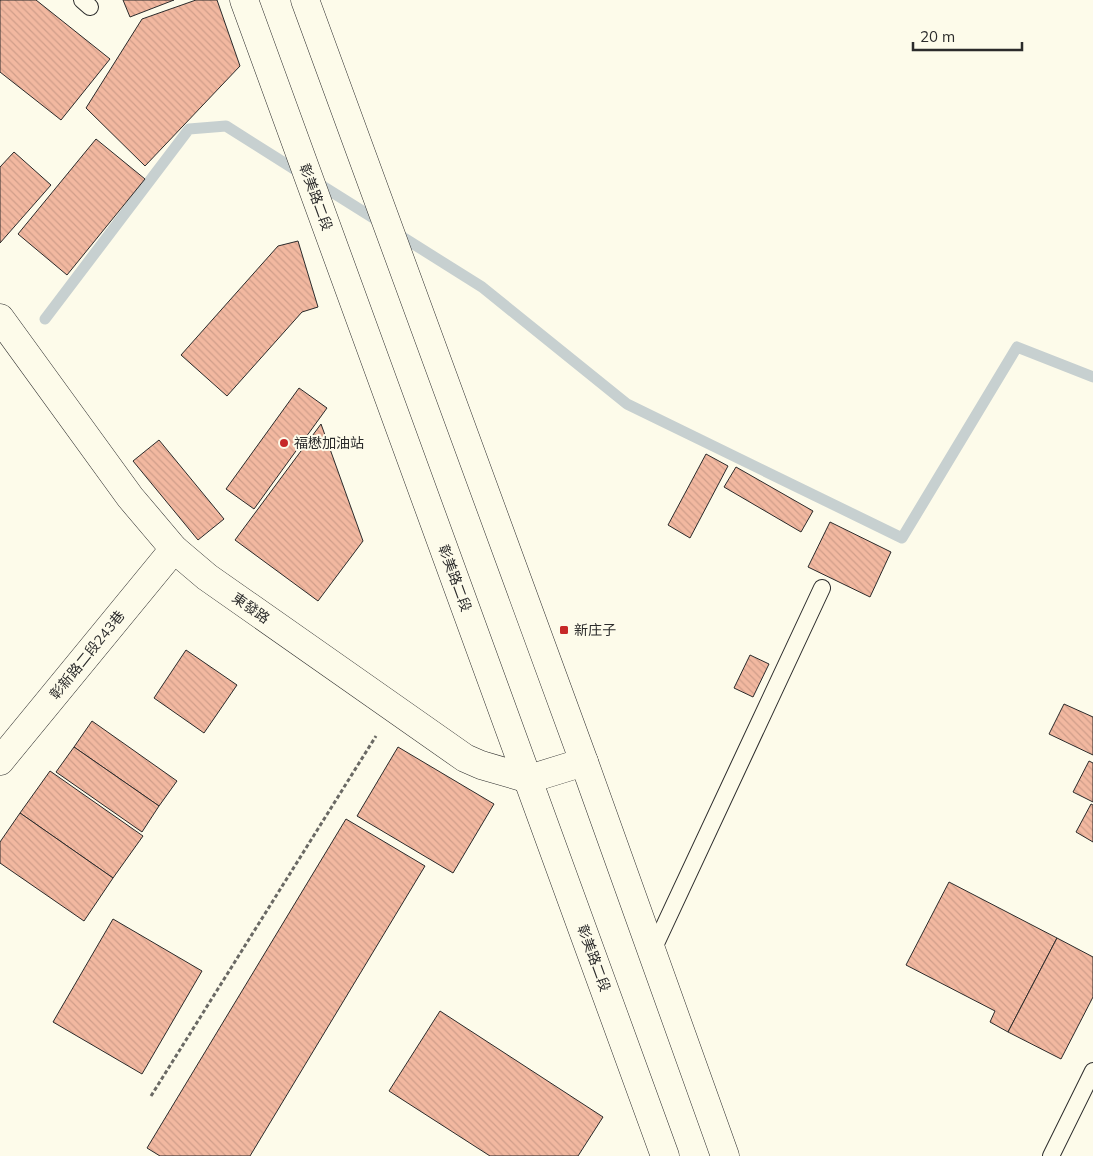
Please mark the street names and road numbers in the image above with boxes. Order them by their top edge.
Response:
street label: 彰美路二段 [296,161,336,233]
street label: 彰美路二段 [435,542,475,614]
street label: 東發路 [229,589,273,627]
street label: 彰新路二段243巷 [46,607,128,703]
street label: 彰美路二段 [574,922,614,994]

